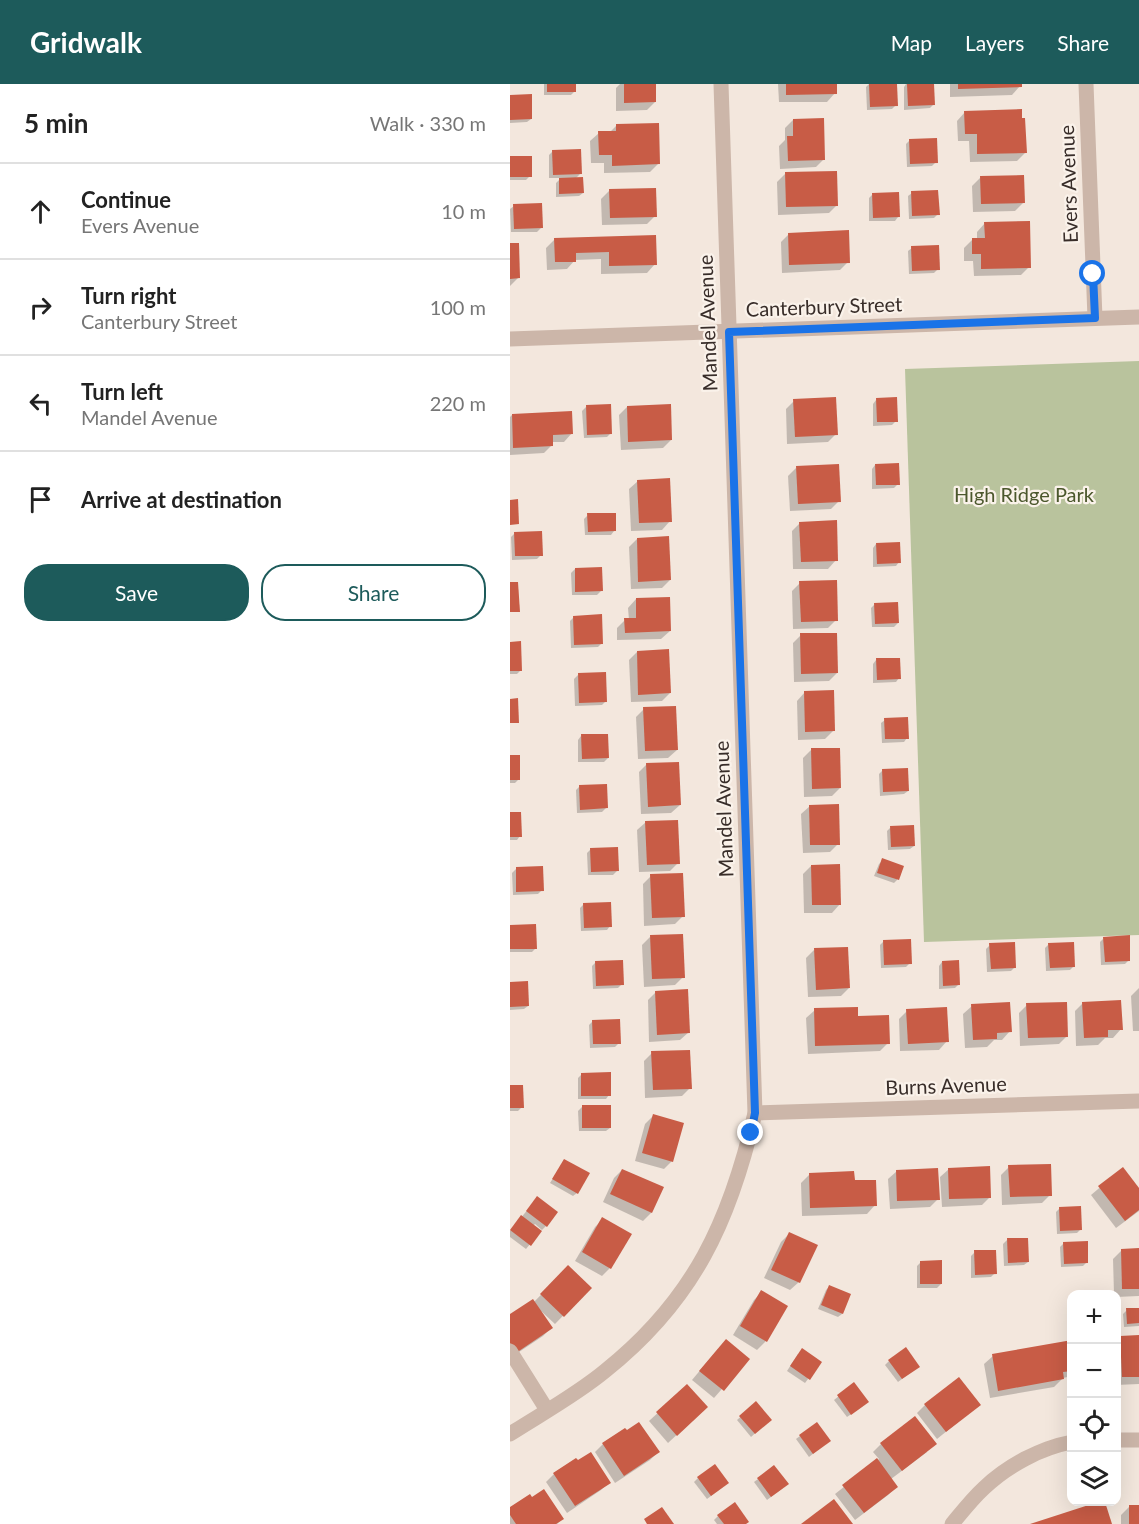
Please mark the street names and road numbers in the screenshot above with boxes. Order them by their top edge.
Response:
street label: Evers Avenue [1054,125,1082,244]
street label: Mandel Avenue [693,254,721,392]
street label: Canterbury Street [745,291,903,321]
street label: Mandel Avenue [709,740,737,878]
street label: Burns Avenue [885,1071,1007,1099]

